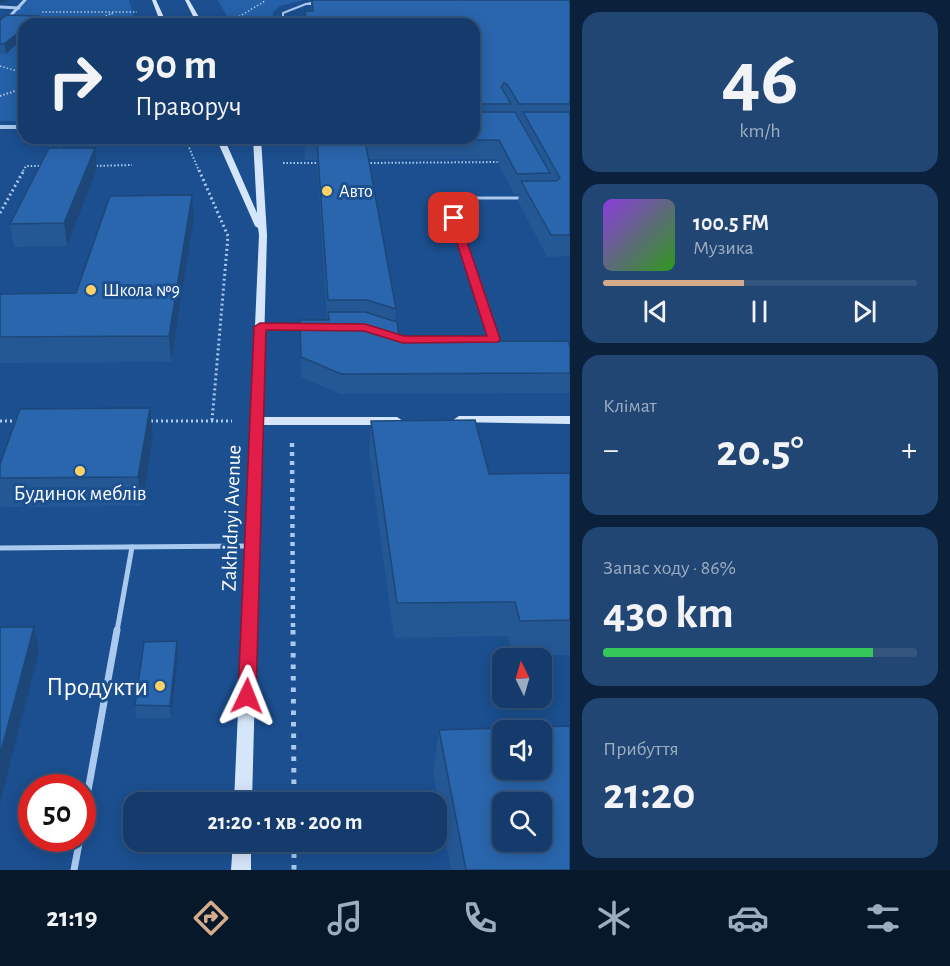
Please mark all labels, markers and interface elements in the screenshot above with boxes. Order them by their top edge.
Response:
text: 46 [722,41,798,119]
icon: right [36,42,114,120]
text: 90 m [135,44,217,86]
text: Праворуч [135,93,242,120]
text: km/h [739,121,781,141]
place label: Авто [339,183,373,201]
marker: Авто [320,184,334,198]
pin [428,192,479,243]
icon: arrive [437,201,470,234]
text: 100.5 FM [693,212,769,234]
text: Музика [693,238,754,258]
place label: Школа №9 [103,282,180,300]
marker: Школа №9 [84,283,98,297]
icon: previous [639,295,672,328]
icon: pause [743,295,776,328]
icon: next [848,295,881,328]
text: Клімат [603,396,657,416]
text: 20.5° [716,429,804,474]
text: − [603,434,619,467]
text: + [901,434,917,467]
street label: Zakhidnyi Avenue [218,444,245,592]
marker: Будинок меблів [73,464,87,478]
place label: Будинок меблів [13,483,147,504]
text: Запас ходу · 86% [603,558,736,578]
text: 430 km [603,591,734,636]
north arrow [492,648,552,708]
map controls [492,648,552,852]
position arrow [215,664,279,728]
place label: Продукти [46,674,148,700]
marker: Продукти [153,679,167,693]
button: sound [492,720,552,780]
text: Прибуття [603,739,679,759]
text: 21:20 [603,772,695,817]
speed limit sign: 50 [18,774,96,852]
button: search [492,792,552,852]
text: 21:20 · 1 хв · 200 m [207,811,363,833]
icon: directions [190,897,232,939]
icon: music [324,897,366,939]
icon: phone [459,897,501,939]
icon: climate [593,897,635,939]
icon: car [727,897,769,939]
icon: filters [862,897,904,939]
text: 21:19 [46,904,98,931]

